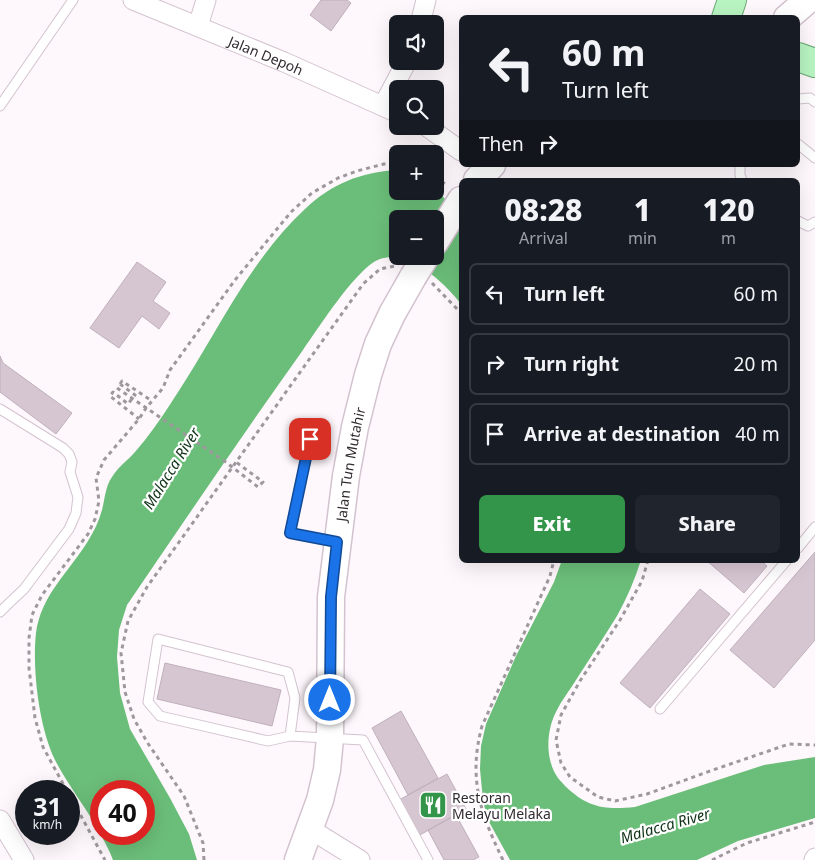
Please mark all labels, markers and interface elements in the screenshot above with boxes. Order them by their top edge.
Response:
map controls [389,15,444,265]
button: sound [389,15,444,70]
text: 60 m [562,29,645,76]
street label: Jalan Depoh [224,30,307,79]
icon: left [479,35,544,100]
text: Turn left [562,74,649,104]
button: search [389,80,444,135]
icon: right [534,130,562,158]
text: Then [479,131,524,157]
button: + [389,145,444,200]
text: 08:28 [505,189,582,230]
text: 1 [634,189,651,230]
text: 120 [702,189,754,230]
button: − [389,210,444,265]
text: Arrival [519,227,568,249]
text: min [628,227,657,249]
text: m [721,227,736,249]
icon: left [481,280,509,308]
text: Turn left [524,281,605,307]
text: 60 m [734,281,778,307]
icon: right [481,350,509,378]
text: Turn right [524,351,619,377]
text: 20 m [734,351,778,377]
street label: Jalan Tun Mutahir [331,405,369,525]
pin [289,418,331,460]
icon: arrive [481,420,509,448]
text: Arrive at destination [524,421,720,447]
text: 40 m [735,421,780,447]
water label: Malacca River [138,423,205,513]
icon: arrive [296,425,324,453]
button: Exit [479,495,625,553]
button: Share [635,495,780,553]
position arrow [303,673,355,725]
speed limit sign: 40 [90,780,155,845]
place label: Restoran Melayu Melaka [452,788,551,823]
text: 31 [33,789,62,823]
restaurant icon: Restoran Melayu Melaka [418,790,448,820]
water label: Malacca River [618,802,713,847]
text: km/h [33,816,62,833]

